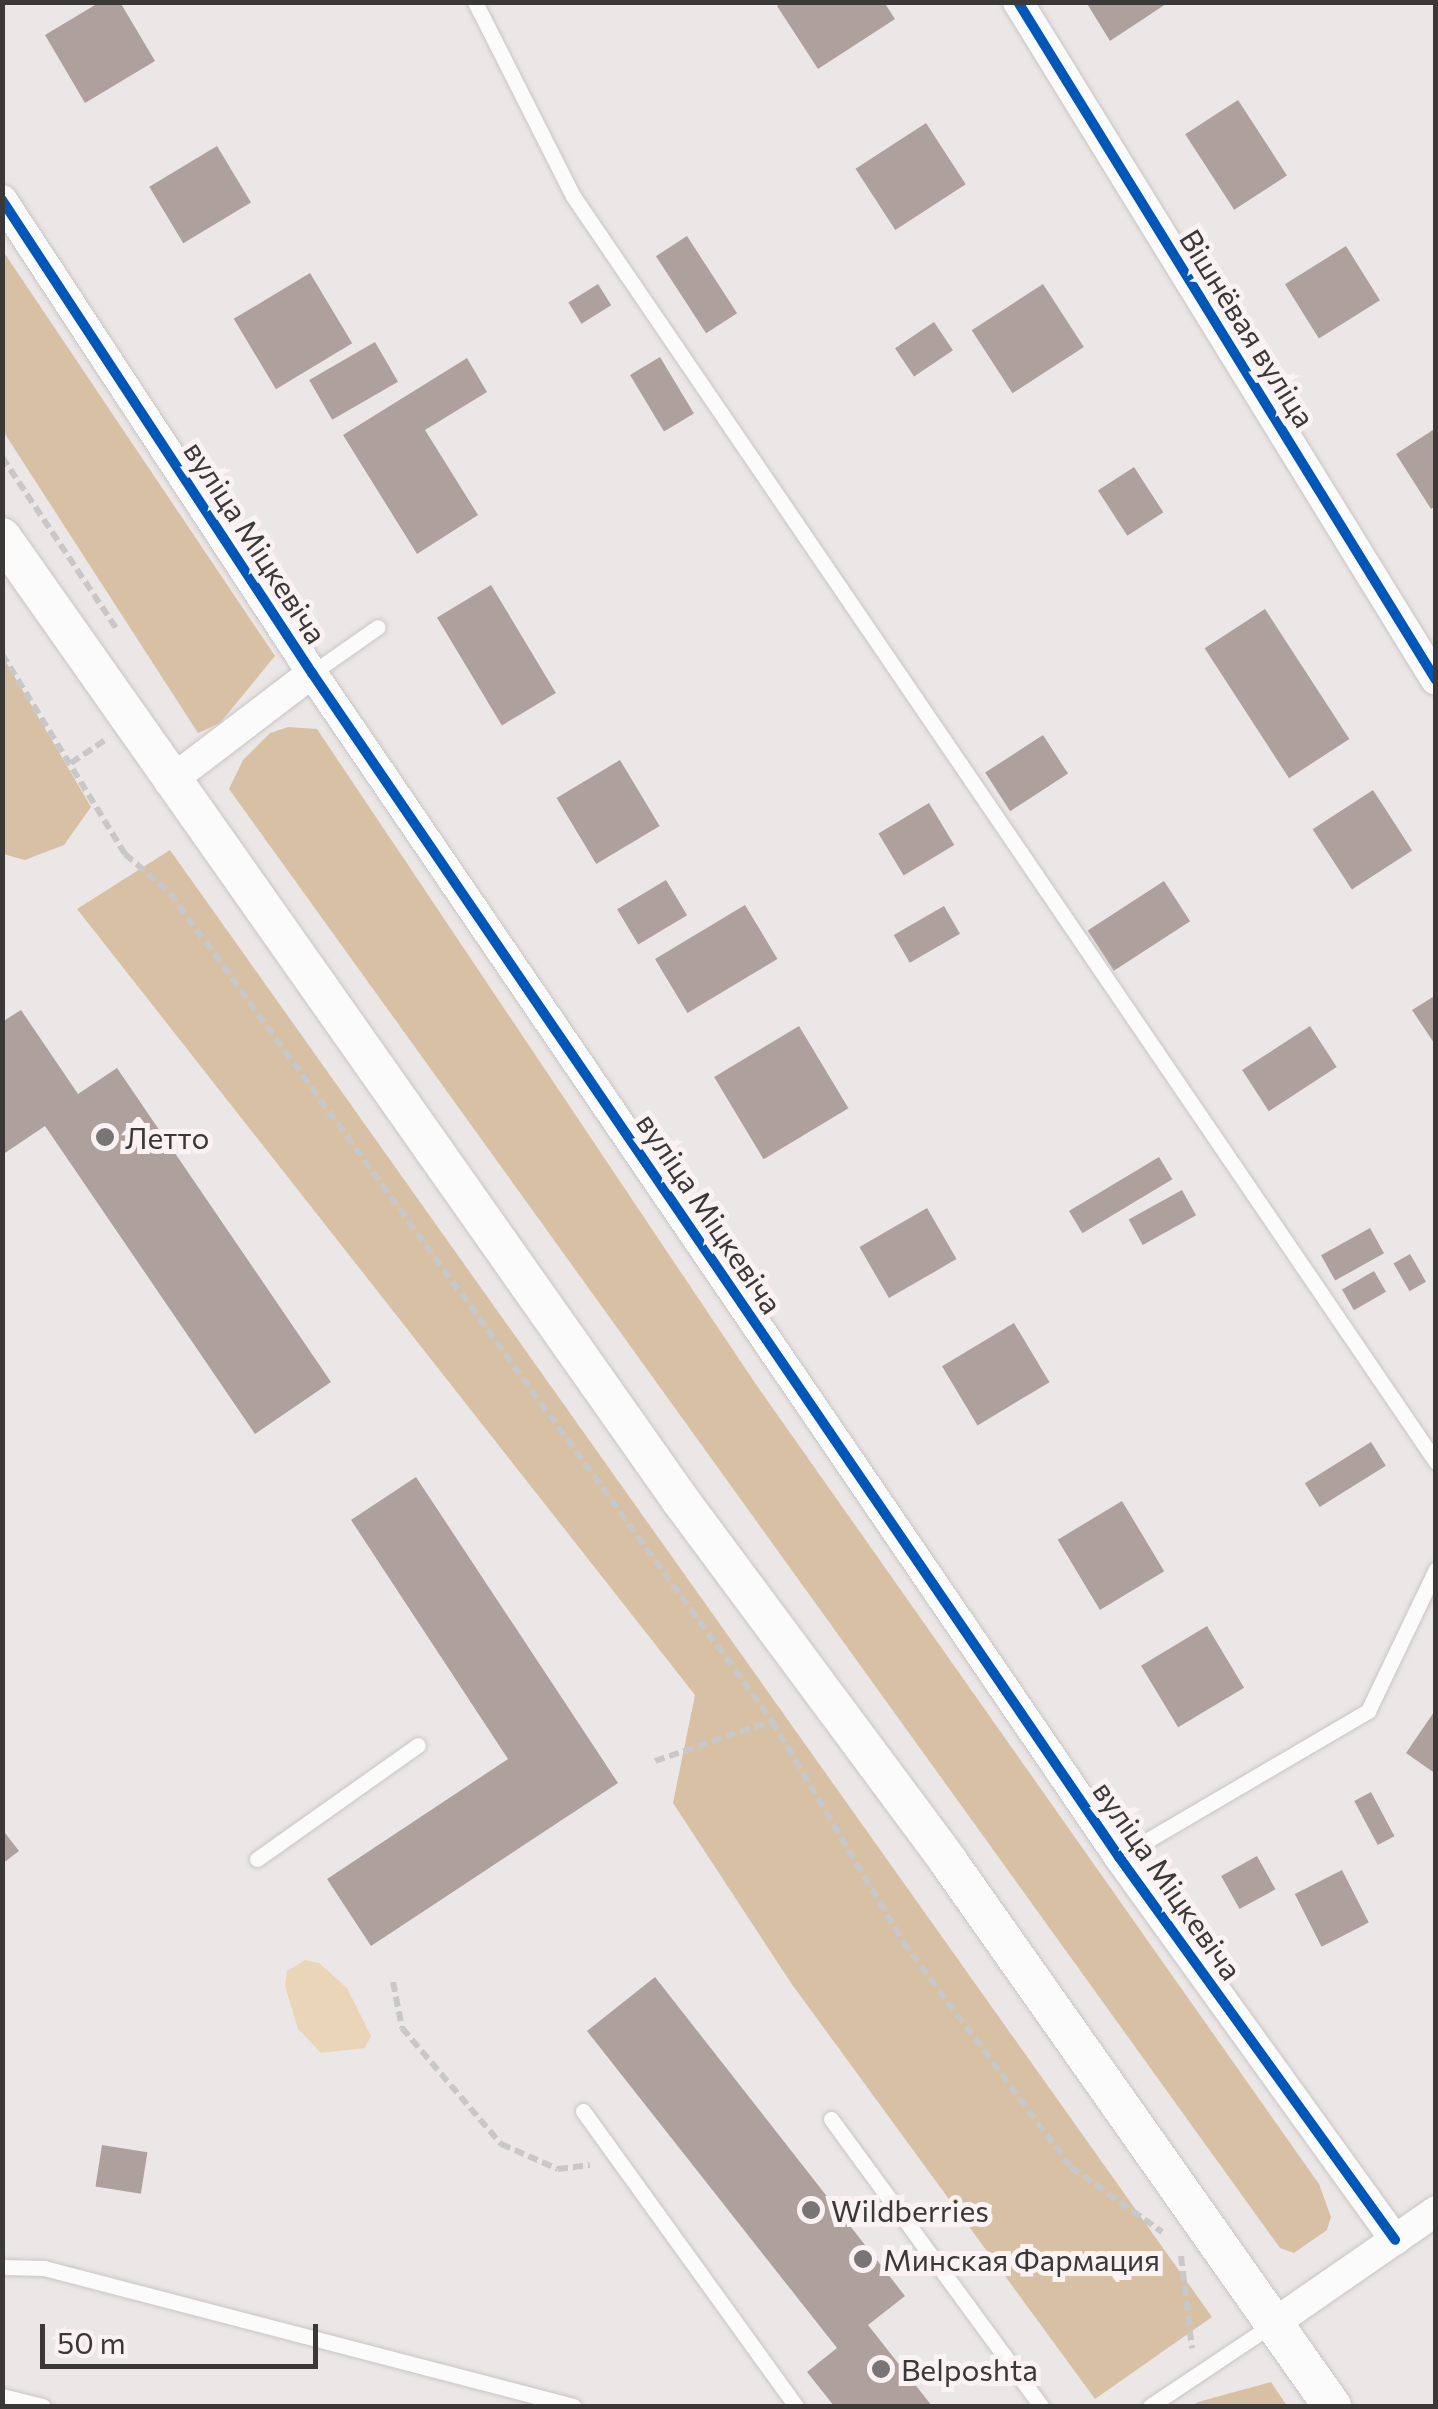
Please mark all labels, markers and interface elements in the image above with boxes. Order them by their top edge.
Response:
street label: Вішнёвая вуліца [1173,223,1323,433]
street label: вуліца Міцкевіча [177,434,335,650]
street label: вуліца Міцкевіча [630,1106,790,1320]
place label: Летто [125,1119,209,1155]
marker: Летто [94,1126,116,1148]
street label: вуліца Міцкевіча [1086,1774,1250,1986]
place label: Wildberries [831,2192,989,2228]
marker: Wildberries [800,2199,822,2221]
place label: Минская Фармация [883,2241,1160,2277]
marker: Минская Фармация [852,2248,874,2270]
scale bar [45,2304,322,2366]
text: 50 m [57,2323,126,2360]
place label: Belposhta [901,2351,1038,2387]
marker: Belposhta [870,2358,892,2380]

